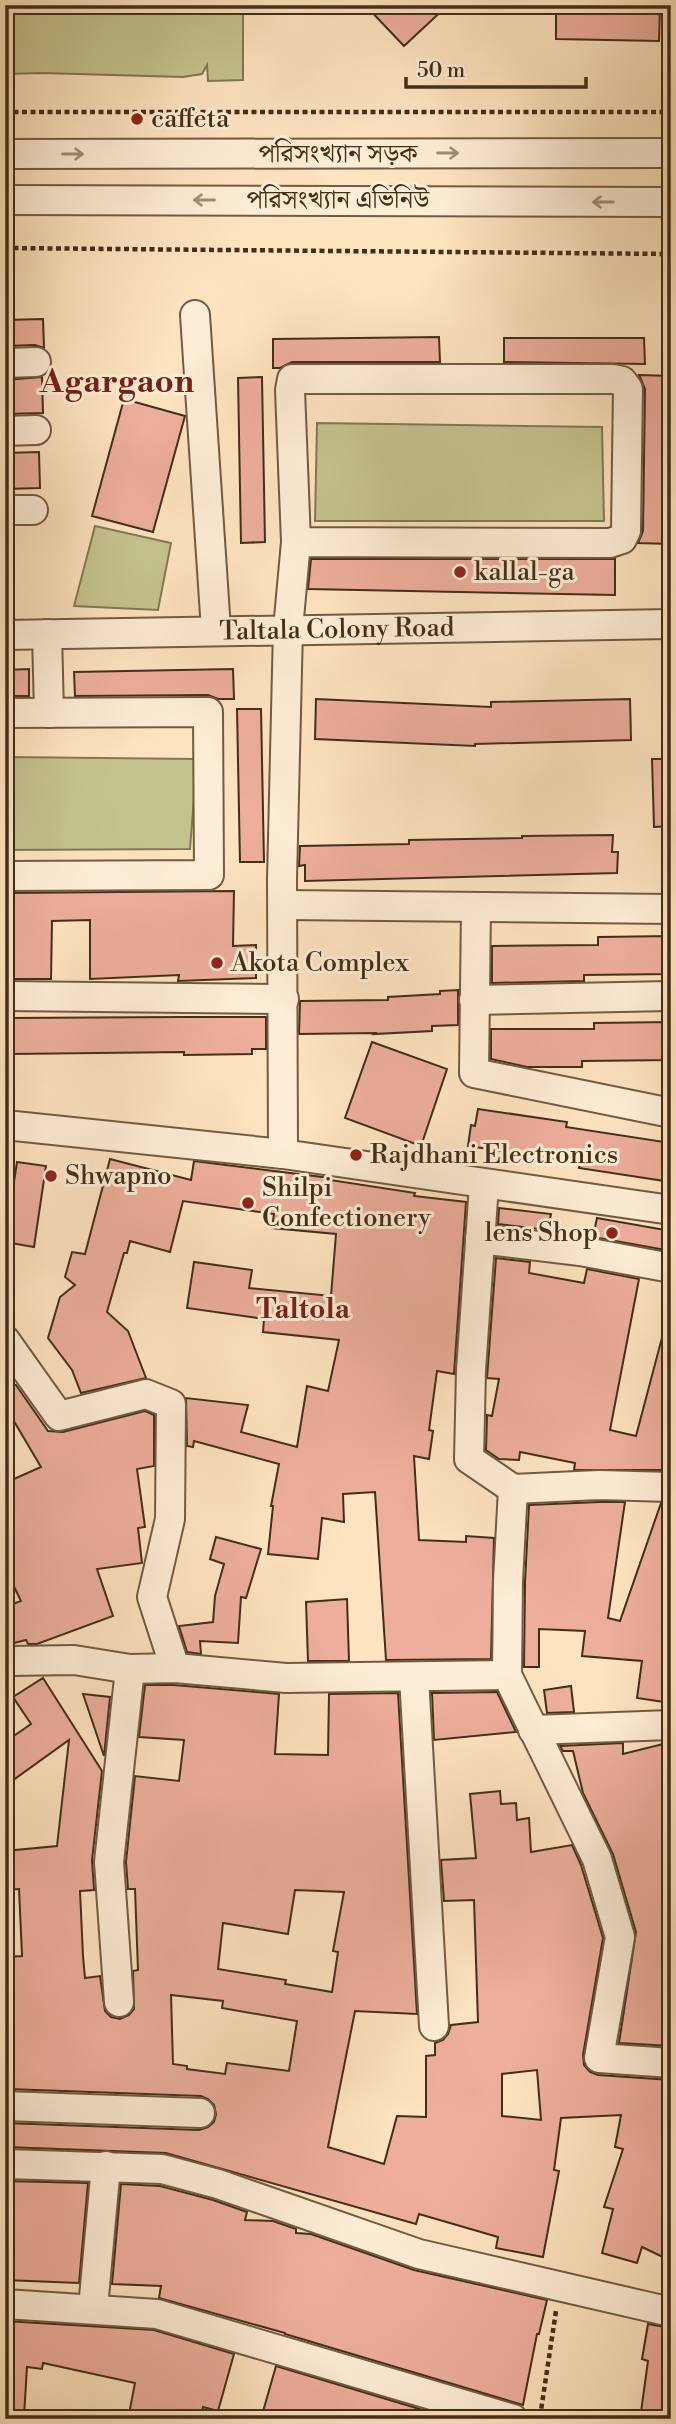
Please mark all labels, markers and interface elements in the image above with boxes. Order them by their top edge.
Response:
scale bar [406,46,587,90]
text: 50 m [417,58,465,84]
place label: caffeta [151,103,230,135]
marker: caffeta [129,111,145,127]
street label: পরিসংখ্যান সড়ক [259,138,419,170]
one-way arrow [436,146,459,160]
one-way arrow [62,147,85,161]
street label: পরিসংখ্যান এভিনিউ [247,184,430,216]
one-way arrow [192,193,215,207]
one-way arrow [591,195,614,209]
district label: Agargaon [39,362,194,403]
place label: kallal-ga [474,556,576,588]
marker: kallal-ga [452,564,468,580]
street label: Taltala Colony Road [219,612,455,647]
place label: Akota Complex [230,947,410,979]
marker: Akota Complex [209,955,225,971]
place label: Rajdhani Electronics [370,1139,618,1171]
marker: Rajdhani Electronics [348,1147,364,1163]
place label: Shwapno [65,1160,172,1192]
marker: Shwapno [43,1168,59,1184]
place label: Shilpi Confectionery [262,1172,431,1234]
marker: Shilpi Confectionery [240,1195,256,1211]
place label: lens Shop [485,1217,598,1249]
marker: lens Shop [604,1225,620,1241]
district label: Taltola [256,1292,351,1327]

